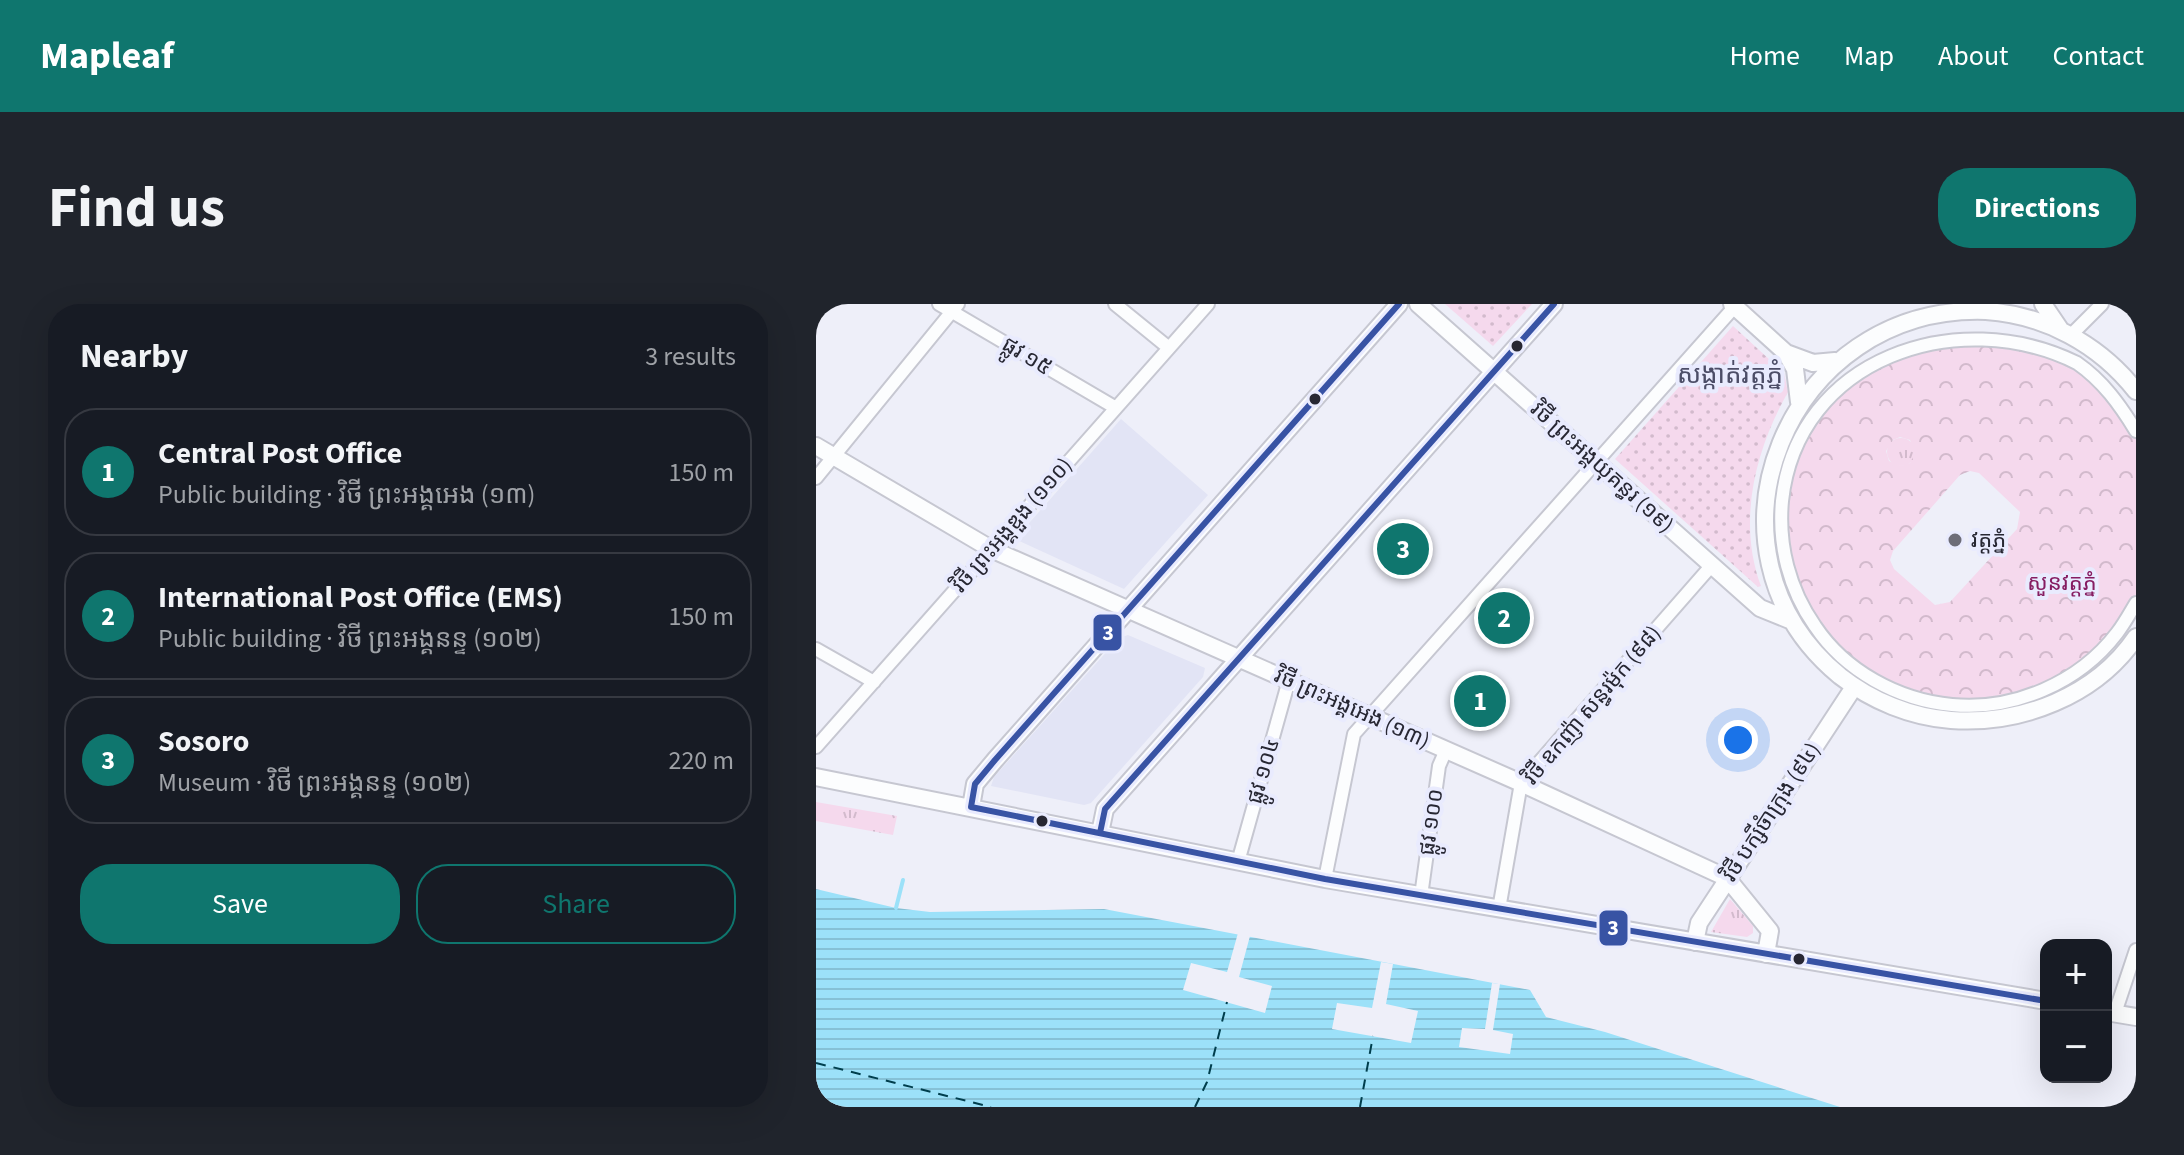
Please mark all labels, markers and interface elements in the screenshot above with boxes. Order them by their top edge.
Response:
text: Mapleaf [40,29,174,83]
text: Home [1729,36,1800,76]
text: Map [1844,36,1894,76]
text: About [1938,36,2009,76]
text: Contact [2053,36,2144,76]
button: Directions [1938,168,2136,248]
text: Find us [48,169,225,248]
street label: ផ្លូវ ១៥ [994,329,1058,386]
text: Nearby [80,332,188,381]
text: 3 results [645,338,736,375]
unlabelled marker [1509,338,1525,354]
district label: សង្កាត់វត្តភ្នំ [1677,356,1783,393]
unlabelled marker [1307,391,1323,407]
street label: វិថី ព្រះអង្គយុគន្ធរ (១៩) [1523,394,1681,540]
text: Central Post Office [158,432,402,475]
street label: វិថី ព្រះអង្គឌួង (១១០) [944,450,1080,600]
text: 1 [101,454,115,491]
text: 150 m [668,454,734,491]
text: Public building · វិថី ព្រះអង្គអេង (១៣) [158,476,535,513]
pin: 3 [1377,519,1429,579]
place label: វត្ដភ្នំ [1971,524,2006,556]
marker: វត្ដភ្នំ [1946,531,1964,549]
park label: សួនវត្ដភ្នំ [2027,567,2097,599]
text: International Post Office (EMS) [158,576,563,619]
pin: 2 [1478,588,1530,648]
text: 2 [101,598,115,635]
text: 150 m [668,598,734,635]
line badge: 3 [1092,613,1123,652]
text: 3 [1102,617,1114,649]
street label: វិថី ឧកញ៉ា សន្ធរម៉ុក (៩៨) [1515,618,1668,792]
text: Public building · វិថី ព្រះអង្គនន្ទ (១០២) [158,620,542,657]
street label: វិថី ព្រះអង្គអេង (១៣) [1269,659,1435,757]
pin: 1 [1454,671,1506,731]
text: Sosoro [158,720,249,763]
your location [1718,720,1758,760]
street label: ផ្លូវ ១០៤ [1238,734,1291,809]
street label: វិថី បក្សីចំាក្រុង (៩៤) [1714,736,1828,888]
text: 3 [101,742,115,779]
text: 220 m [668,742,734,779]
text: Museum · វិថី ព្រះអង្គនន្ទ (១០២) [158,764,471,801]
street label: ផ្លូវ ១០០ [1410,786,1455,858]
unlabelled marker [1034,813,1050,829]
button: Save [80,864,400,944]
button: Share [416,864,736,944]
line badge: 3 [1598,909,1629,947]
text: 3 [1607,912,1619,944]
map controls [2040,939,2112,1083]
button: + [2040,939,2112,1011]
unlabelled marker [1791,951,1807,967]
button: − [2040,1011,2112,1083]

